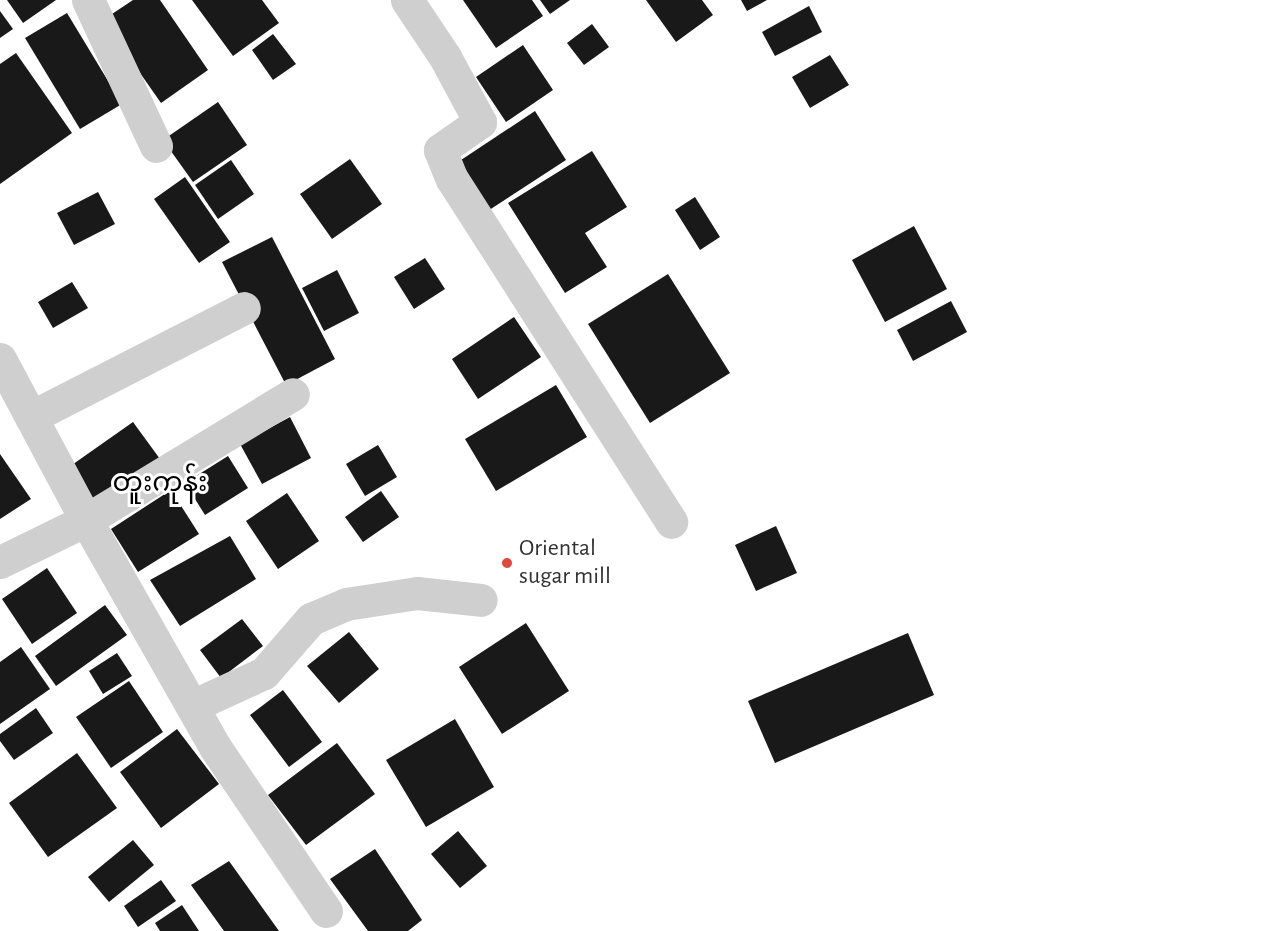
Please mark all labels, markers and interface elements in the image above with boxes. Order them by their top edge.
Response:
district label: တူးကုန်း [113,467,207,499]
place label: Oriental sugar mill [519,535,611,591]
marker: Oriental sugar mill [500,556,514,570]

